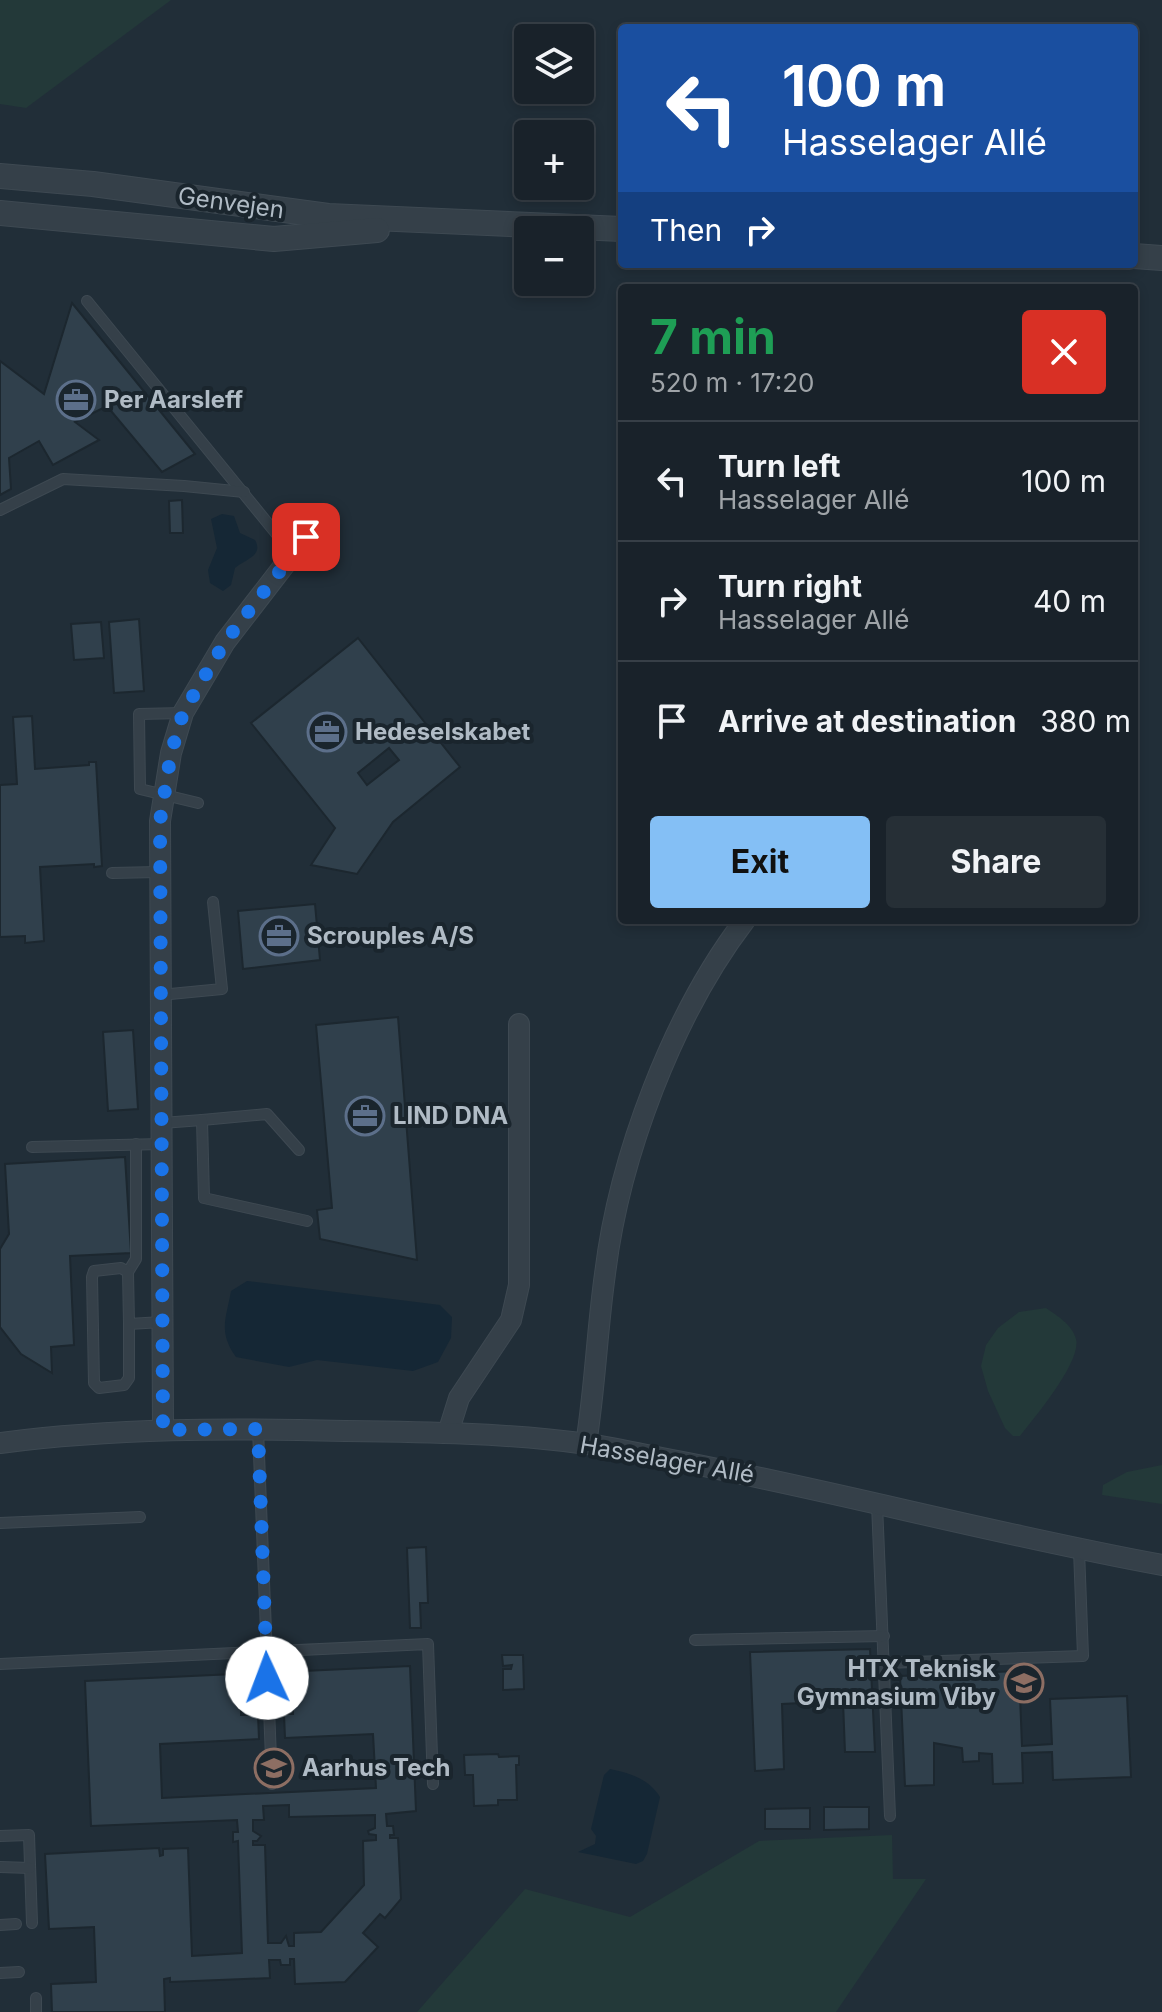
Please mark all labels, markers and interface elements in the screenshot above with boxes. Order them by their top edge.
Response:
map controls [514,24,594,296]
button: layers [514,24,594,104]
text: 100 m [782,52,946,120]
icon: left [650,56,754,160]
button: + [514,120,594,200]
text: Hasselager Allé [782,120,1047,164]
street label: Genvejen [176,181,286,224]
icon: right [738,208,782,252]
text: Then [650,212,722,248]
button: − [514,216,594,296]
text: 7 min [650,307,776,366]
button: close [1022,310,1106,394]
text: 520 m · 17:20 [650,367,814,398]
office icon: Per Aarsleff [55,379,97,421]
place label: Per Aarsleff [104,385,244,414]
text: Turn left [718,448,840,484]
icon: left [650,459,694,503]
text: 100 m [1021,463,1106,499]
text: Hasselager Allé [718,484,909,515]
pin [272,503,340,571]
icon: arrive [284,515,328,559]
text: Turn right [718,568,862,604]
icon: right [650,579,694,623]
text: 40 m [1033,583,1106,619]
text: Hasselager Allé [718,604,909,635]
icon: arrive [650,699,694,743]
text: Arrive at destination [718,703,1016,739]
text: 380 m [1040,703,1131,739]
office icon: Hedeselskabet [306,711,348,753]
place label: Hedeselskabet [355,717,531,746]
button: Exit [650,816,870,908]
button: Share [886,816,1106,908]
office icon: Scrouples A/S [258,915,300,957]
place label: Scrouples A/S [307,921,474,950]
office icon: LIND DNA [344,1095,386,1137]
place label: LIND DNA [393,1101,508,1130]
street label: Hasselager Allé [578,1430,757,1489]
position arrow [225,1636,309,1720]
place label: HTX Teknisk Gymnasium Viby [797,1654,997,1711]
school or university icon: HTX Teknisk Gymnasium Viby [1003,1662,1045,1704]
school or university icon: Aarhus Tech [253,1747,295,1789]
place label: Aarhus Tech [302,1753,451,1782]

